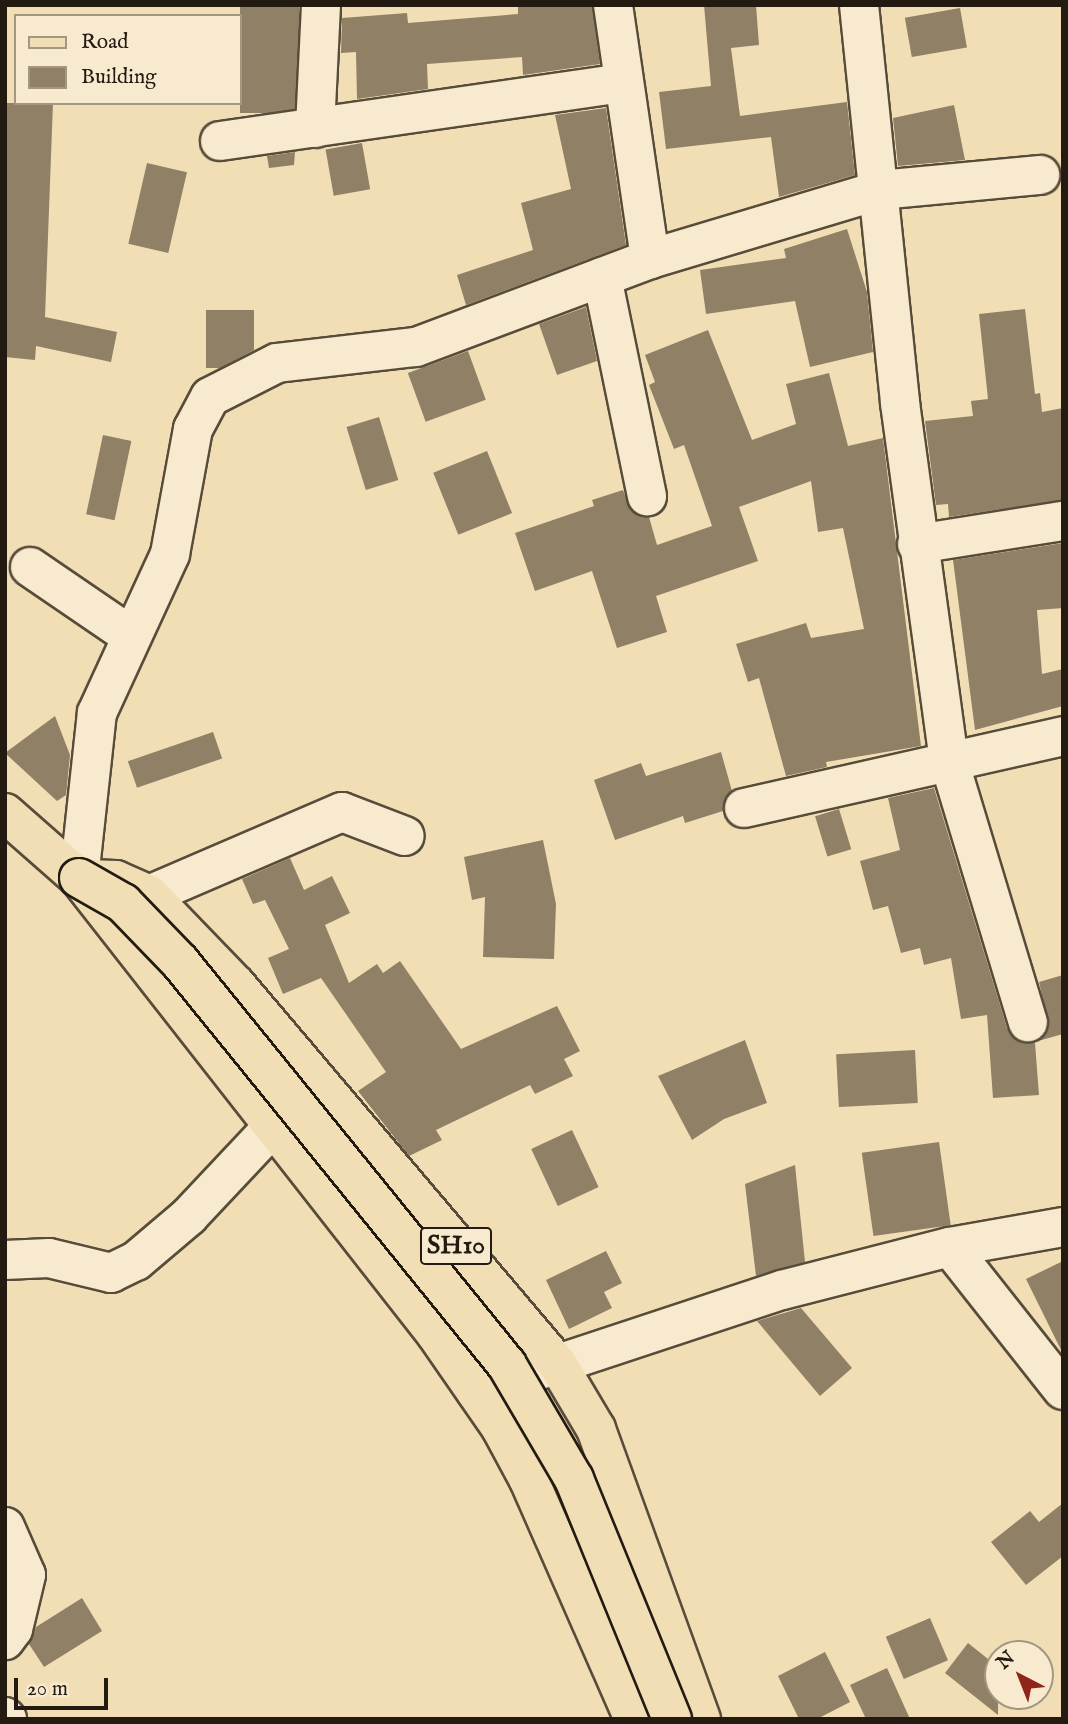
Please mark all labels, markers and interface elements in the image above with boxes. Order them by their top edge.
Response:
legend [14,14,242,105]
text: Road [81,29,128,56]
text: Building [81,64,156,91]
road number: SH10 [419,1224,493,1268]
north arrow [984,1640,1054,1710]
text: N [992,1646,1020,1675]
scale bar [18,1664,112,1708]
text: 20 m [27,1676,68,1703]

